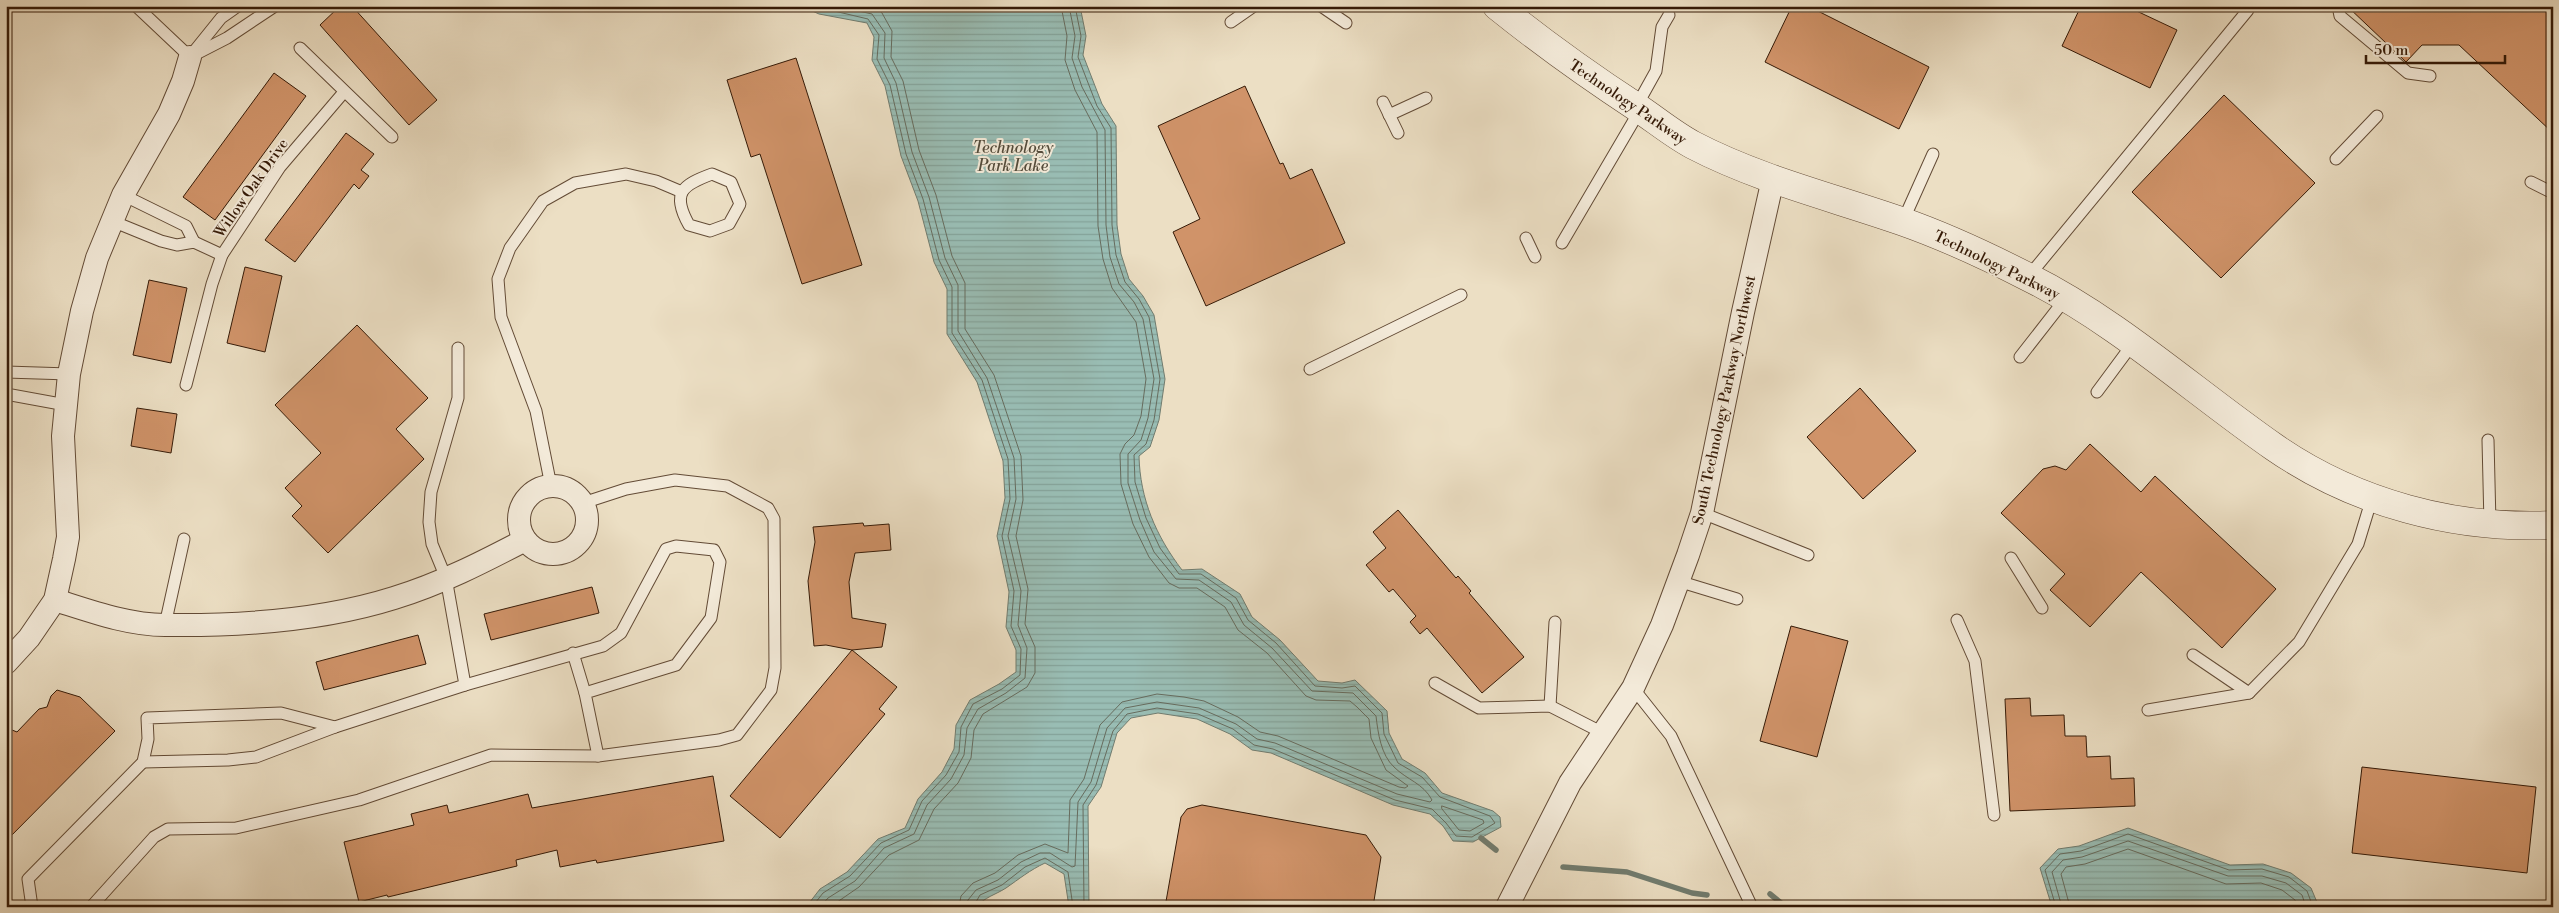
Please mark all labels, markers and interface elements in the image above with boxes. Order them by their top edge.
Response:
scale bar [2366,32,2505,64]
text: 50 m [2374,41,2408,60]
street label: Technology Parkway [1565,56,1691,149]
street label: Willow Oak Drive [210,135,293,242]
water label: Technology Park Lake [973,138,1054,176]
street label: Technology Parkway [1931,227,2064,305]
street label: South Technology Parkway Northwest [1689,273,1760,527]

